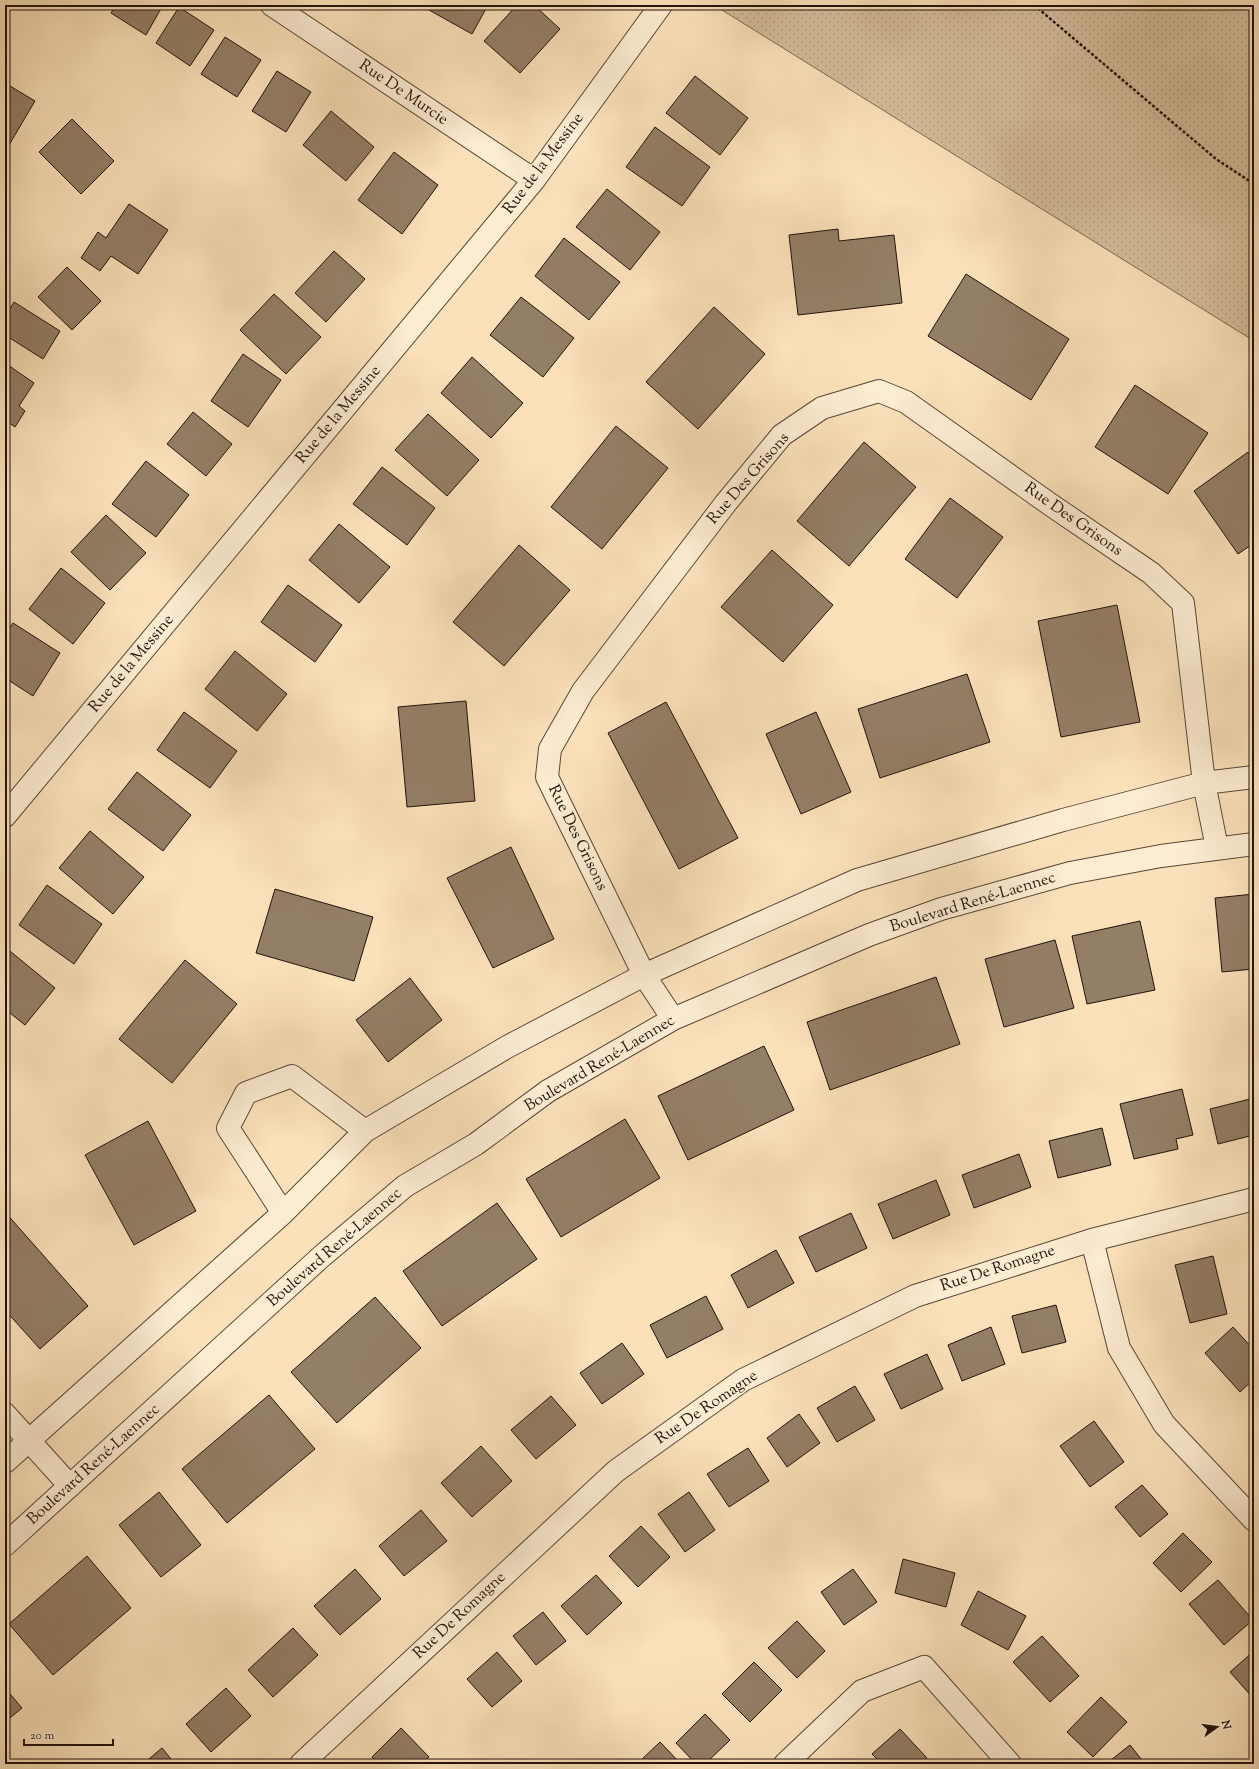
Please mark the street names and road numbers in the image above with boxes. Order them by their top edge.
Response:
street label: Rue De Murcie [354,55,452,131]
street label: Rue de la Messine [498,108,590,220]
street label: Rue de la Messine [291,361,387,469]
street label: Rue Des Grisons [702,428,796,530]
street label: Rue Des Grisons [1019,477,1127,563]
street label: Rue de la Messine [84,610,180,718]
street label: Rue Des Grisons [541,781,613,895]
street label: Boulevard René-Laennec [887,867,1059,939]
street label: Boulevard René-Laennec [520,1010,680,1118]
street label: Boulevard René-Laennec [263,1183,407,1313]
street label: Rue De Romagne [938,1240,1058,1298]
street label: Rue De Romagne [651,1365,763,1451]
street label: Boulevard René-Laennec [22,1399,166,1531]
street label: Rue De Romagne [409,1567,511,1665]

